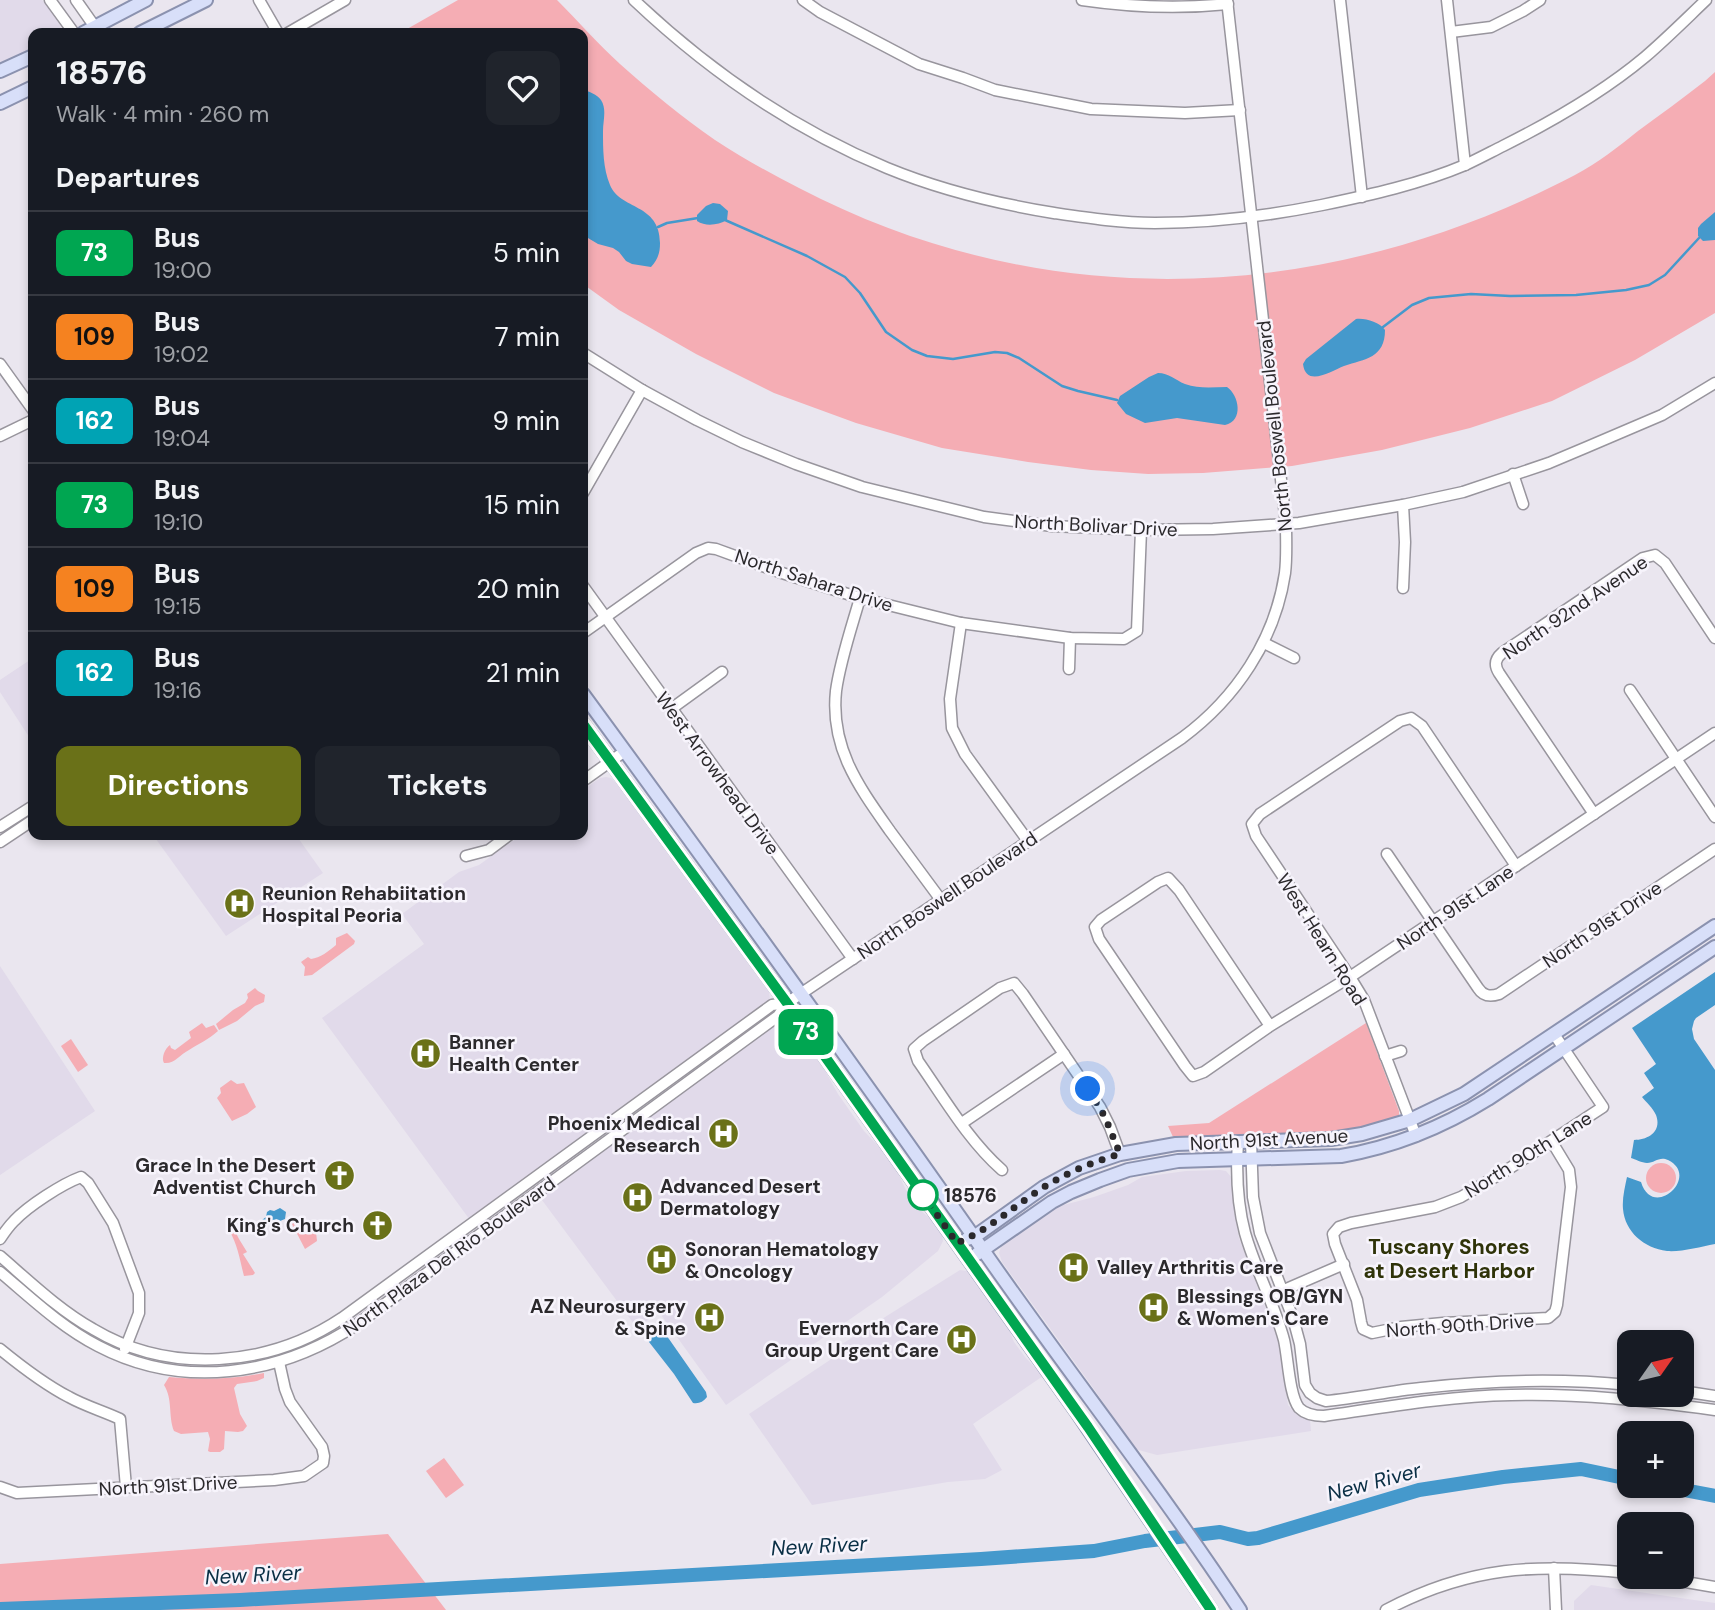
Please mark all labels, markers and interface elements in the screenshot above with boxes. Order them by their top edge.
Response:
text: 18576 [56,51,147,94]
button: heart [486,51,560,125]
text: Walk · 4 min · 260 m [56,99,269,129]
text: Departures [56,161,200,195]
text: Bus [154,221,200,255]
text: 5 min [493,236,560,270]
text: 73 [81,237,108,268]
text: 19:00 [154,255,212,285]
text: Bus [154,305,200,339]
street label: North Boswell Boulevard [1251,319,1298,533]
text: 7 min [495,320,560,354]
text: 109 [74,321,115,352]
text: 19:02 [154,339,209,369]
text: Bus [154,389,200,423]
text: 9 min [492,404,560,438]
text: 162 [76,405,113,436]
text: 19:04 [154,423,210,453]
text: Bus [154,473,200,507]
text: 15 min [485,488,560,522]
text: 73 [81,489,108,520]
text: 19:10 [154,507,203,537]
street label: North Bolivar Drive [1014,509,1178,542]
street label: North Sahara Drive [732,543,896,618]
street label: North 92nd Avenue [1498,550,1653,665]
text: Bus [154,557,200,591]
text: 20 min [476,572,560,606]
text: 109 [74,573,115,604]
text: 19:15 [154,591,201,621]
text: Bus [154,641,200,675]
text: 21 min [486,656,560,690]
text: 162 [76,657,113,688]
text: 19:16 [154,675,202,705]
street label: West Arrowhead Drive [650,687,785,860]
button: Directions [56,746,301,826]
button: Tickets [315,746,560,826]
street label: North Boswell Boulevard [852,826,1042,965]
street label: North 91st Lane [1392,859,1519,956]
street label: West Hearn Road [1271,869,1372,1010]
street label: North 91st Drive [1538,875,1667,974]
place label: Reunion Rehabiitation Hospital Peoria [262,881,466,928]
hospital icon: Reunion Rehabiitation Hospital Peoria [222,887,256,921]
line badge: 73 [774,1009,838,1055]
text: 73 [792,1016,820,1047]
place label: Banner Health Center [449,1030,579,1077]
hospital icon: Banner Health Center [409,1036,443,1070]
your location [1070,1071,1105,1106]
street label: North 90th Lane [1460,1105,1596,1204]
place label: Phoenix Medical Research [548,1111,700,1158]
hospital icon: Phoenix Medical Research [706,1117,740,1151]
street label: North 91st Avenue [1189,1123,1349,1156]
place label: Grace In the Desert Adventist Church [135,1153,316,1200]
church icon: Grace In the Desert Adventist Church [322,1159,356,1193]
street label: North Plaza Del Rio Boulevard [338,1171,560,1342]
place label: Advanced Desert Dermatology [660,1174,821,1221]
hospital icon: Advanced Desert Dermatology [620,1180,654,1214]
marker: 18576 [908,1180,938,1210]
place label: 18576 [944,1183,997,1208]
church icon: King's Church [360,1208,394,1242]
place label: King's Church [227,1213,354,1238]
district label: Tuscany Shores at Desert Harbor [1363,1233,1535,1285]
place label: Sonoran Hematology & Oncology [685,1237,879,1284]
hospital icon: Sonoran Hematology & Oncology [645,1243,679,1277]
hospital icon: Valley Arthritis Care [1057,1250,1091,1284]
place label: Valley Arthritis Care [1097,1255,1284,1280]
place label: Blessings OB/GYN & Women's Care [1177,1284,1343,1331]
hospital icon: Blessings OB/GYN & Women's Care [1137,1290,1171,1324]
place label: AZ Neurosurgery & Spine [530,1294,687,1341]
hospital icon: AZ Neurosurgery & Spine [692,1300,726,1334]
street label: North 90th Drive [1385,1308,1535,1343]
place label: Evernorth Care Group Urgent Care [765,1316,939,1363]
hospital icon: Evernorth Care Group Urgent Care [945,1322,979,1356]
north arrow [1617,1330,1694,1407]
map controls [1617,1330,1694,1589]
button: + [1617,1421,1694,1498]
water label: New River [1324,1456,1425,1508]
street label: North 91st Drive [98,1469,238,1502]
button: − [1617,1512,1694,1589]
water label: New River [770,1529,869,1563]
water label: New River [204,1558,303,1592]

